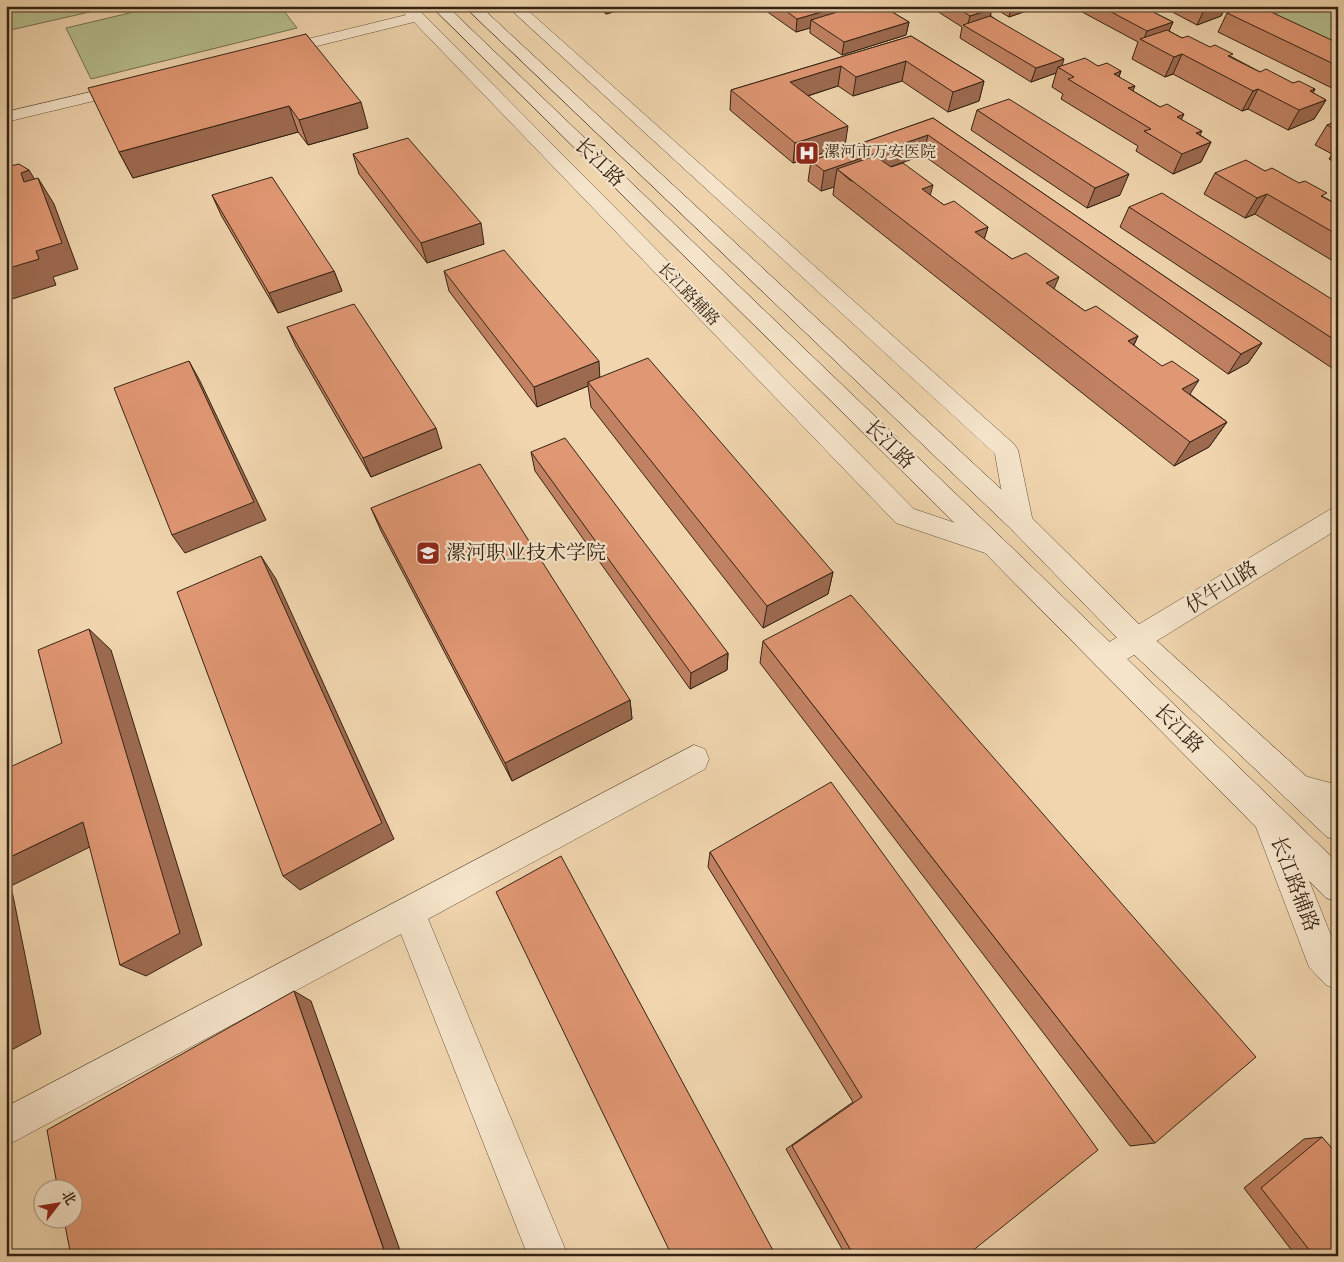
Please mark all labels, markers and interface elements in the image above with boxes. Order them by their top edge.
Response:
street label: 长江路 [569,133,629,193]
hospital icon: 漯河市万安医院 [794,140,820,166]
place label: 漯河市万安医院 [824,143,936,163]
street label: 长江路辅路 [653,259,723,331]
street label: 长江路 [859,415,919,475]
school or university icon: 漯河职业技术学院 [415,540,441,566]
place label: 漯河职业技术学院 [446,541,606,566]
street label: 伏牛山路 [1181,556,1263,620]
street label: 长江路 [1148,699,1208,759]
street label: 长江路辅路 [1264,833,1324,935]
north arrow [32,1180,82,1230]
text: 北 [57,1187,80,1208]

